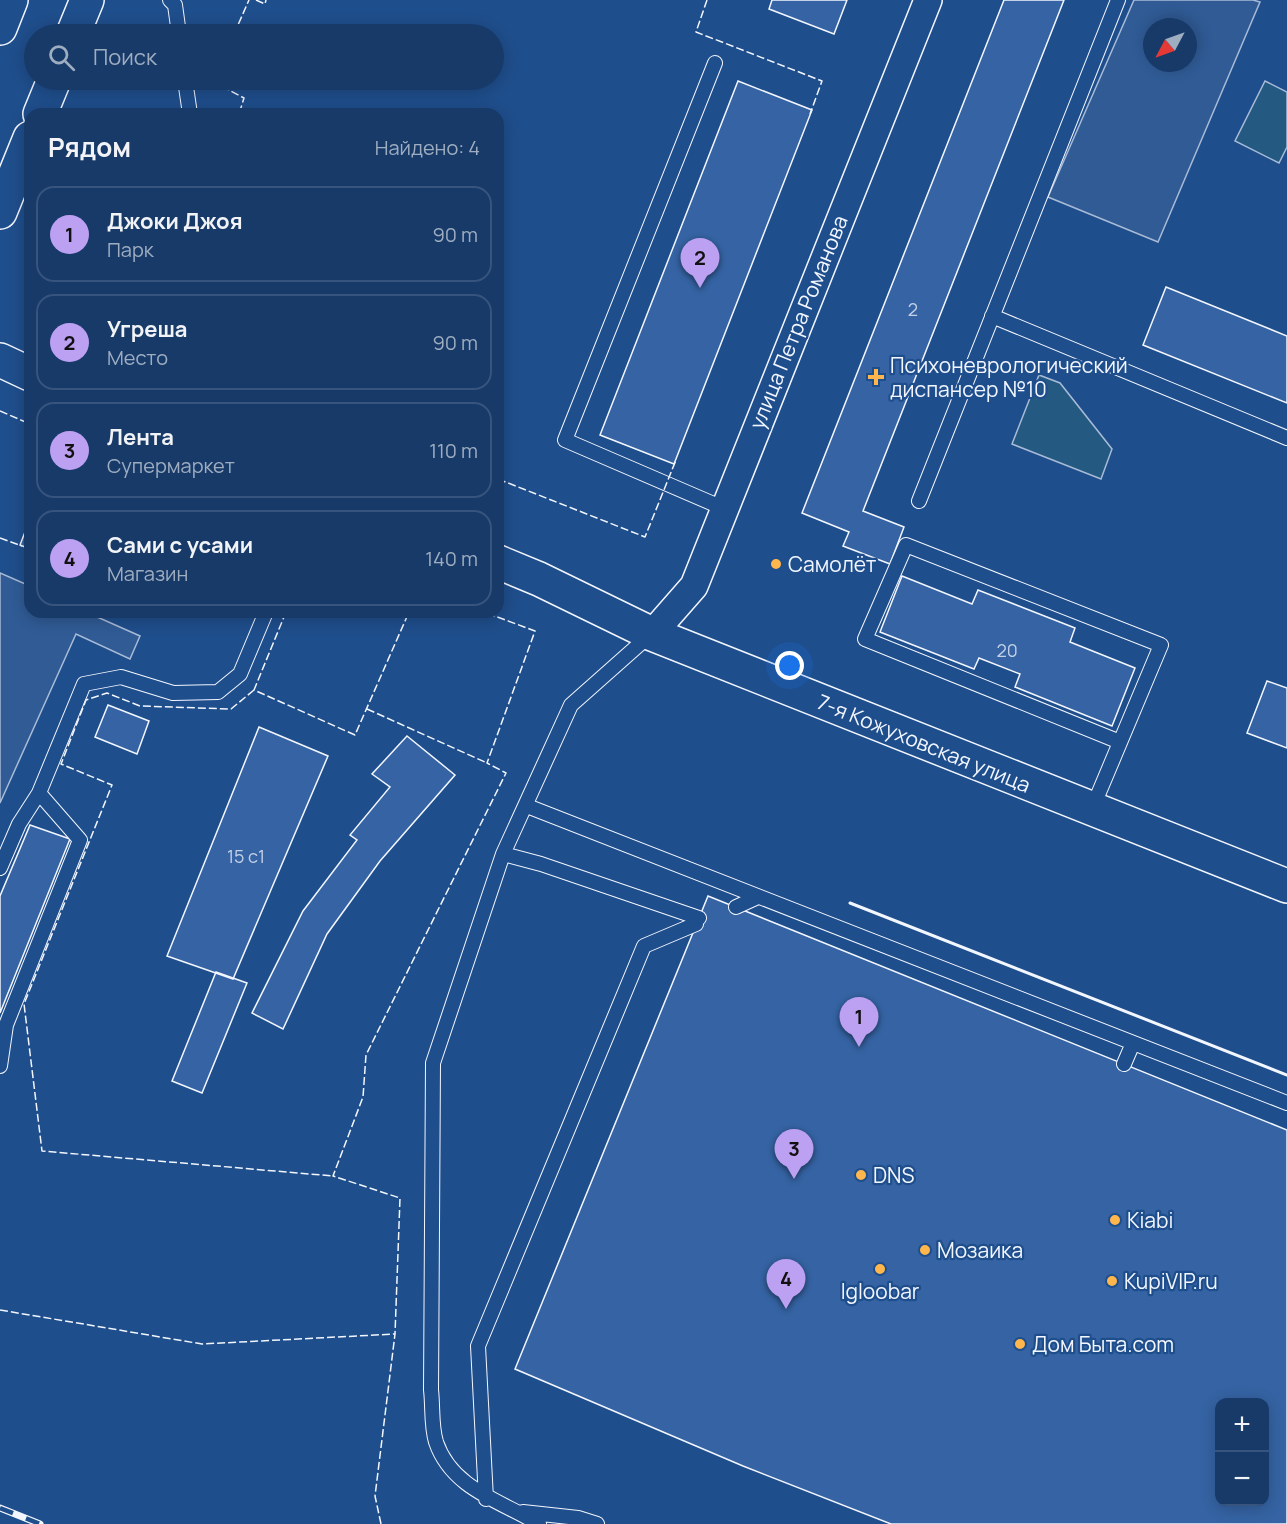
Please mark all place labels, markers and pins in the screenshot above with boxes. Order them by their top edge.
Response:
pin: 2 [680,238,720,288]
place label: Психоневрологический диспансер №10 [890,351,1128,403]
marker: Психоневрологический диспансер №10 [867,368,885,386]
place label: Самолёт [788,550,877,578]
marker: Самолёт [769,557,783,571]
pin: 1 [840,998,878,1047]
pin: 3 [774,1130,814,1179]
place label: DNS [873,1161,914,1189]
marker: DNS [854,1168,868,1182]
place label: Kiabi [1127,1206,1173,1234]
marker: Kiabi [1108,1213,1122,1227]
place label: Мозаика [937,1236,1023,1264]
marker: Мозаика [918,1243,932,1257]
pin: 4 [766,1260,806,1309]
marker: Igloobar [873,1262,887,1276]
place label: KupiVIP.ru [1124,1267,1218,1295]
marker: KupiVIP.ru [1105,1274,1119,1288]
place label: Igloobar [841,1277,920,1305]
place label: Дом Быта.com [1032,1330,1174,1358]
marker: Дом Быта.com [1013,1337,1027,1351]

